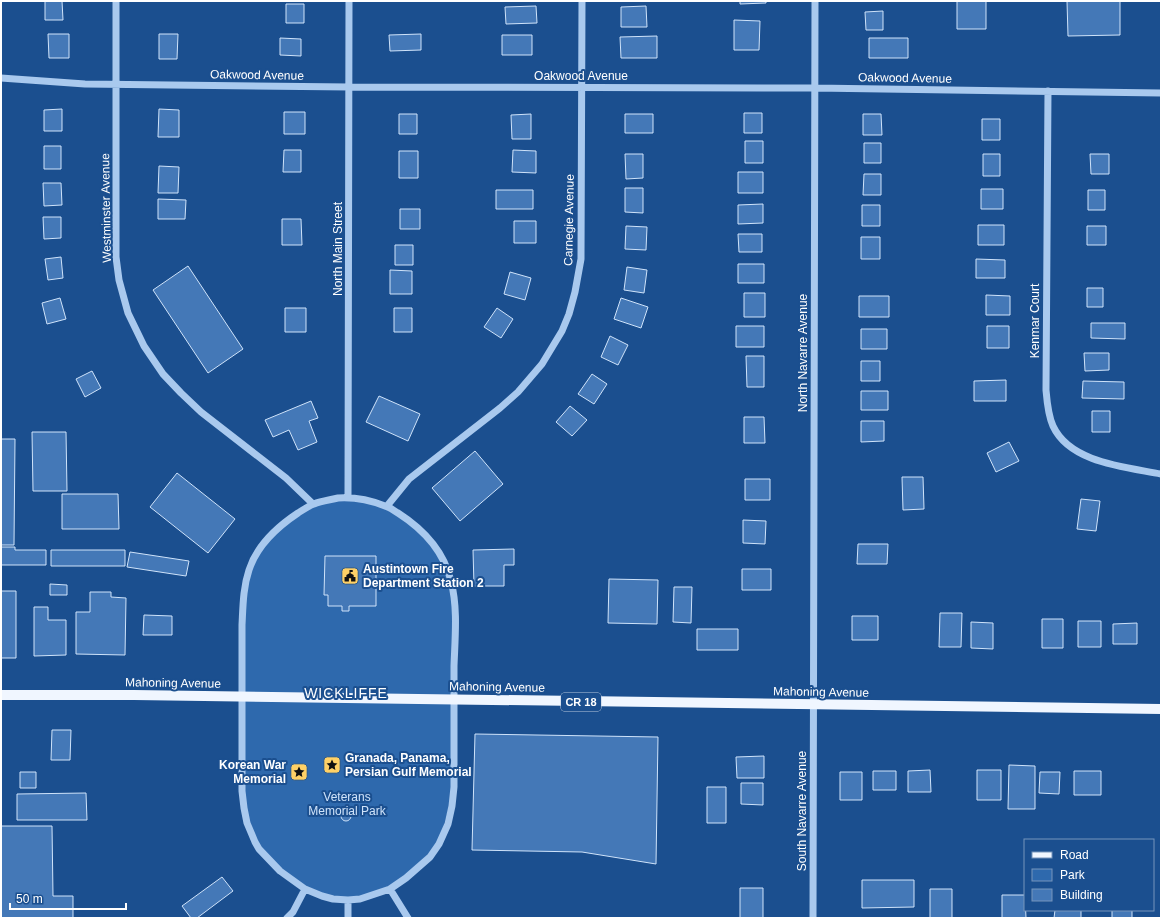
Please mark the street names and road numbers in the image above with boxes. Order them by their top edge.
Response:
street label: Oakwood Avenue [210,67,304,83]
street label: Oakwood Avenue [534,69,628,83]
street label: Oakwood Avenue [858,70,952,86]
street label: Westminster Avenue [98,153,114,263]
street label: Carnegie Avenue [561,174,577,266]
street label: North Main Street [331,201,345,296]
street label: Kenmar Court [1028,283,1042,358]
street label: North Navarre Avenue [796,293,810,412]
street label: Mahoning Avenue [125,675,221,691]
street label: Mahoning Avenue [449,679,545,695]
street label: Mahoning Avenue [773,684,869,700]
road number: CR 18 [561,693,601,711]
street label: South Navarre Avenue [795,750,809,871]

